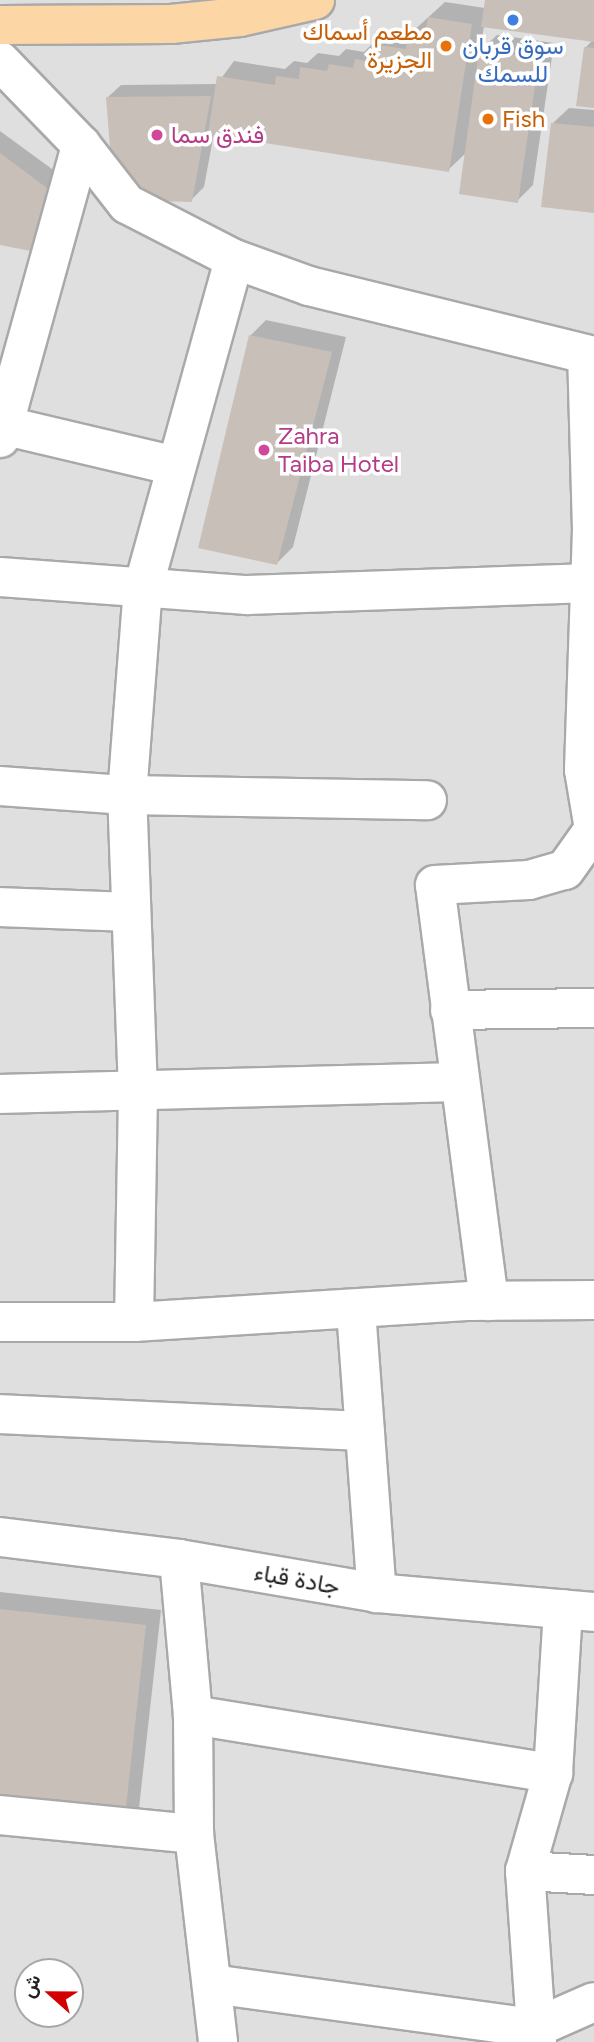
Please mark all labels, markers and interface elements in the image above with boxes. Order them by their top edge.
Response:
marker: سوق قربان للسمك [505,12,521,28]
place label: مطعم أسماك الجزيرة [302,18,432,74]
place label: سوق قربان للسمك [462,32,564,88]
marker: مطعم أسماك الجزيرة [438,38,454,54]
place label: Fish [502,105,545,133]
marker: Fish [480,111,496,127]
place label: فندق سما [171,121,264,149]
marker: فندق سما [149,127,165,143]
place label: Zahra Taiba Hotel [278,422,399,478]
marker: Zahra Taiba Hotel [256,442,272,458]
street label: جادة قباء [252,1557,342,1601]
north arrow [14,1958,84,2028]
text: ش [16,1971,46,2001]

